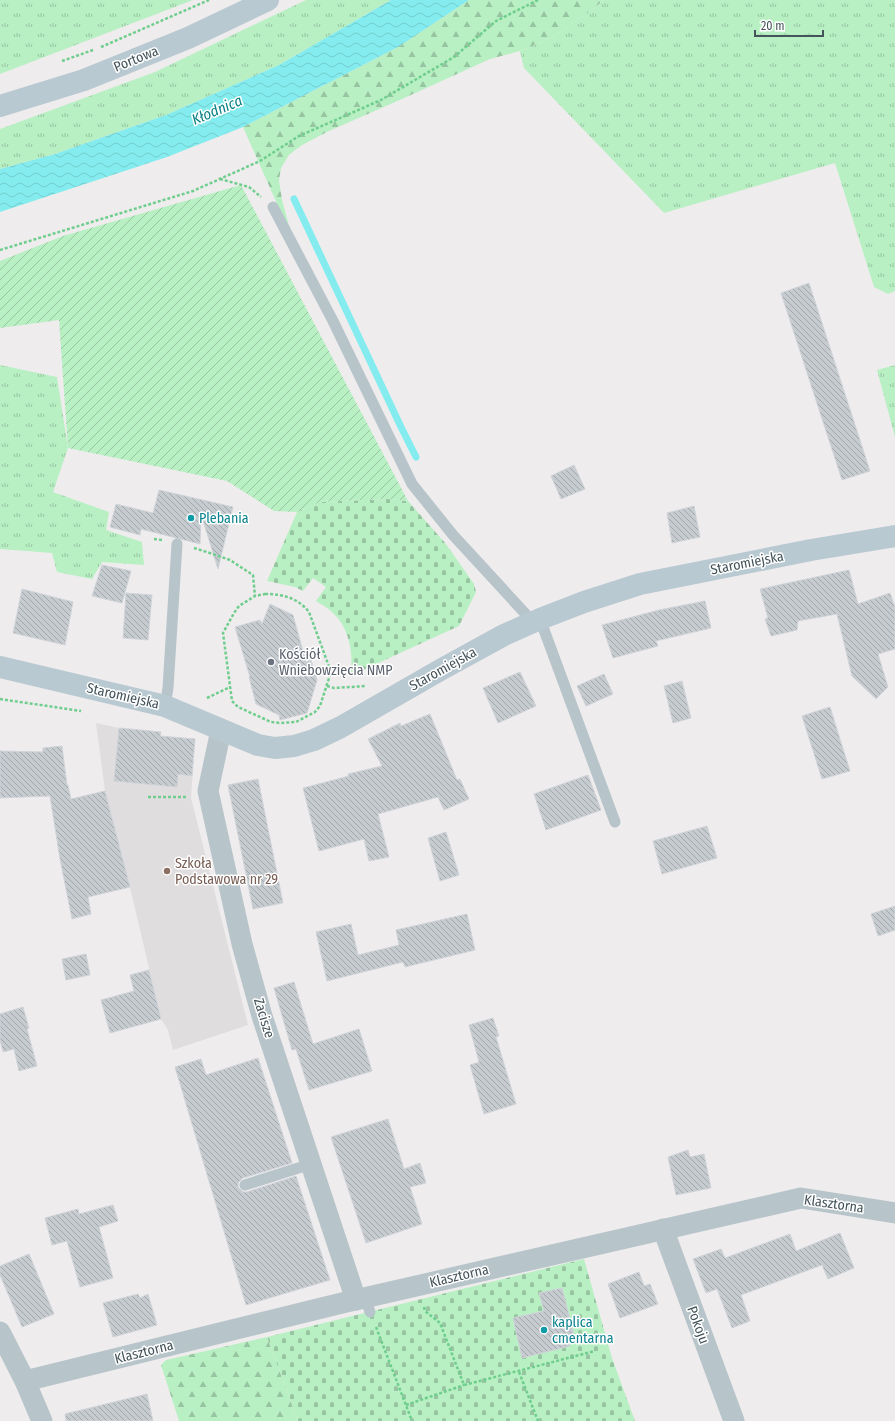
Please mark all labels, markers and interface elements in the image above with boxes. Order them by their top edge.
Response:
scale bar [755,12,823,38]
text: 20 m [761,19,785,33]
street label: Portowa [111,42,161,76]
water label: Kłodnica [189,91,245,129]
place label: Plebania [199,510,249,527]
marker: Plebania [186,513,196,523]
street label: Staromiejska [709,548,785,578]
street label: Staromiejska [406,644,480,694]
place label: Kościół Wniebowzięcia NMP [279,646,393,679]
marker: Kościół Wniebowzięcia NMP [266,657,276,667]
street label: Staromiejska [85,679,161,713]
place label: Szkoła Podstawowa nr 29 [175,855,278,888]
marker: Szkoła Podstawowa nr 29 [162,866,172,876]
street label: Zacisze [250,996,278,1040]
street label: Klasztorna [803,1191,865,1217]
street label: Klasztorna [428,1261,490,1291]
street label: Pokoju [683,1304,713,1346]
place label: kaplica cmentarna [552,1314,614,1347]
marker: kaplica cmentarna [539,1325,549,1335]
street label: Klasztorna [113,1336,175,1368]

